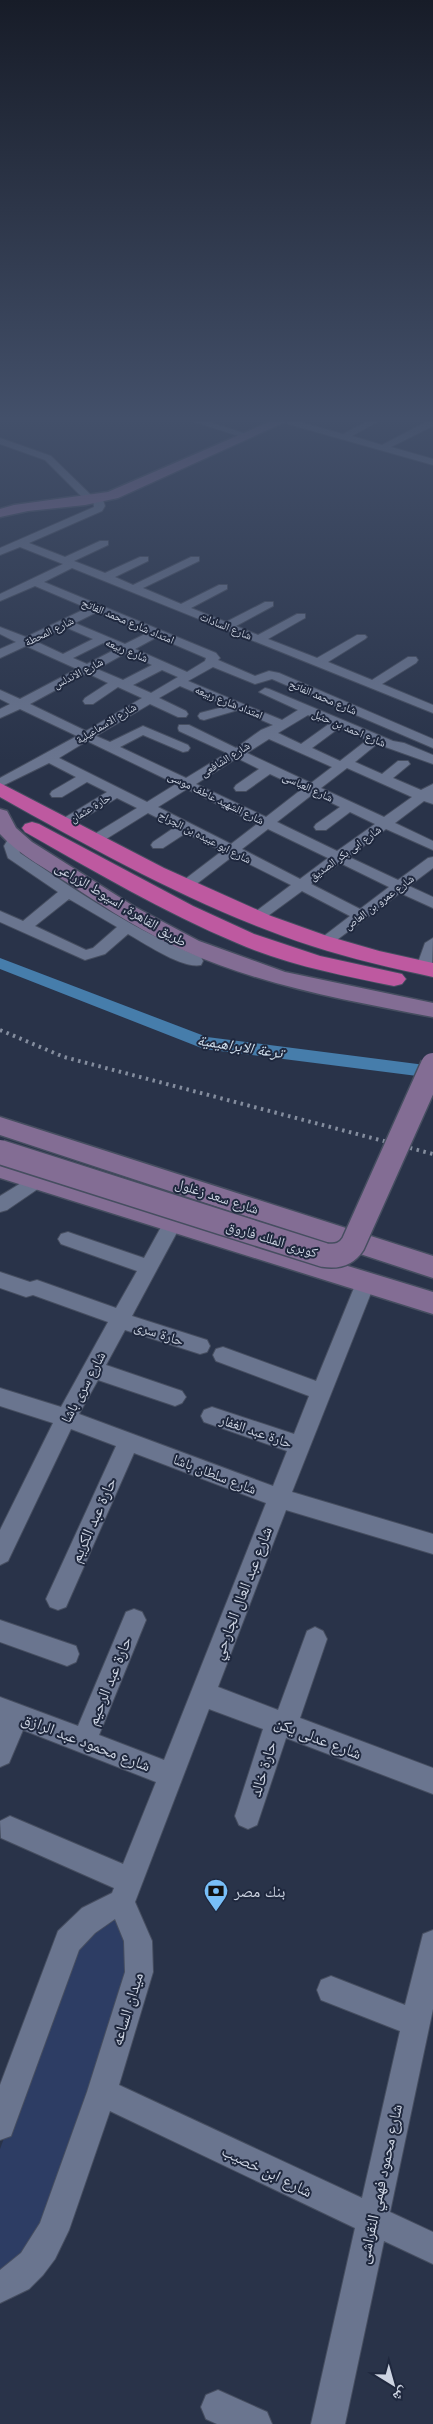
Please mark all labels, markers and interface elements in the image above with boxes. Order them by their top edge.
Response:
street label: امتداد شارع محمد الفاتح [80,596,176,647]
street label: شارع السادات [198,610,254,643]
street label: شارع المحطة [23,614,76,649]
street label: شارع ربيعه [104,636,150,665]
street label: شارع الاندلس [51,655,105,692]
street label: شارع محمد الفاتح [287,677,359,718]
street label: امتداد شارع ربيعه [193,683,265,722]
street label: شارع الاسماعيلية [74,700,139,747]
street label: شارع احمد بن حنبل [310,707,388,750]
street label: شارع الشافعى [198,739,252,780]
street label: شارع الشهيد عاطف موسى [166,770,266,827]
street label: شارع العباسى [280,770,335,805]
street label: حارة عثمان [68,791,113,826]
street label: شارع ابو عبيده بن الجراح [156,808,253,866]
street label: شارع ابى بكر الصديق [307,823,384,884]
street label: طريق القاهرة, اسيوط الزراعى [51,858,190,951]
street label: شارع عمرو بن العاص [342,872,417,933]
water label: ترعة الابراهيمية [196,1031,287,1063]
street label: شارع سعد زغلول [173,1175,261,1219]
street label: كوبرى الملك فاروق [224,1218,320,1261]
street label: حارة سرى [132,1318,186,1349]
street label: شارع سرى باشا [58,1349,110,1426]
street label: حارة عبد الغفار [216,1411,294,1452]
street label: شارع سلطان باشا [170,1451,259,1499]
street label: حارة عبد الكريم [67,1475,121,1566]
street label: شارع عبد العال الجارحي [209,1524,279,1663]
street label: حارة عبد الرحيم [83,1634,136,1729]
street label: شارع محمود عبد الرازق [18,1710,153,1776]
street label: شارع عدلى يكن [272,1714,364,1764]
street label: حارة خالد [247,1739,280,1799]
bank icon: بنك مصر [203,1878,229,1912]
place label: بنك مصر [233,1883,286,1901]
street label: ميدان الساعه [108,1970,148,2048]
street label: شارع محمود فهمي النقراشى [355,2103,409,2266]
street label: شارع ابن خصيب [218,2142,315,2202]
north arrow [368,2359,418,2409]
text: ش [389,2383,412,2405]

